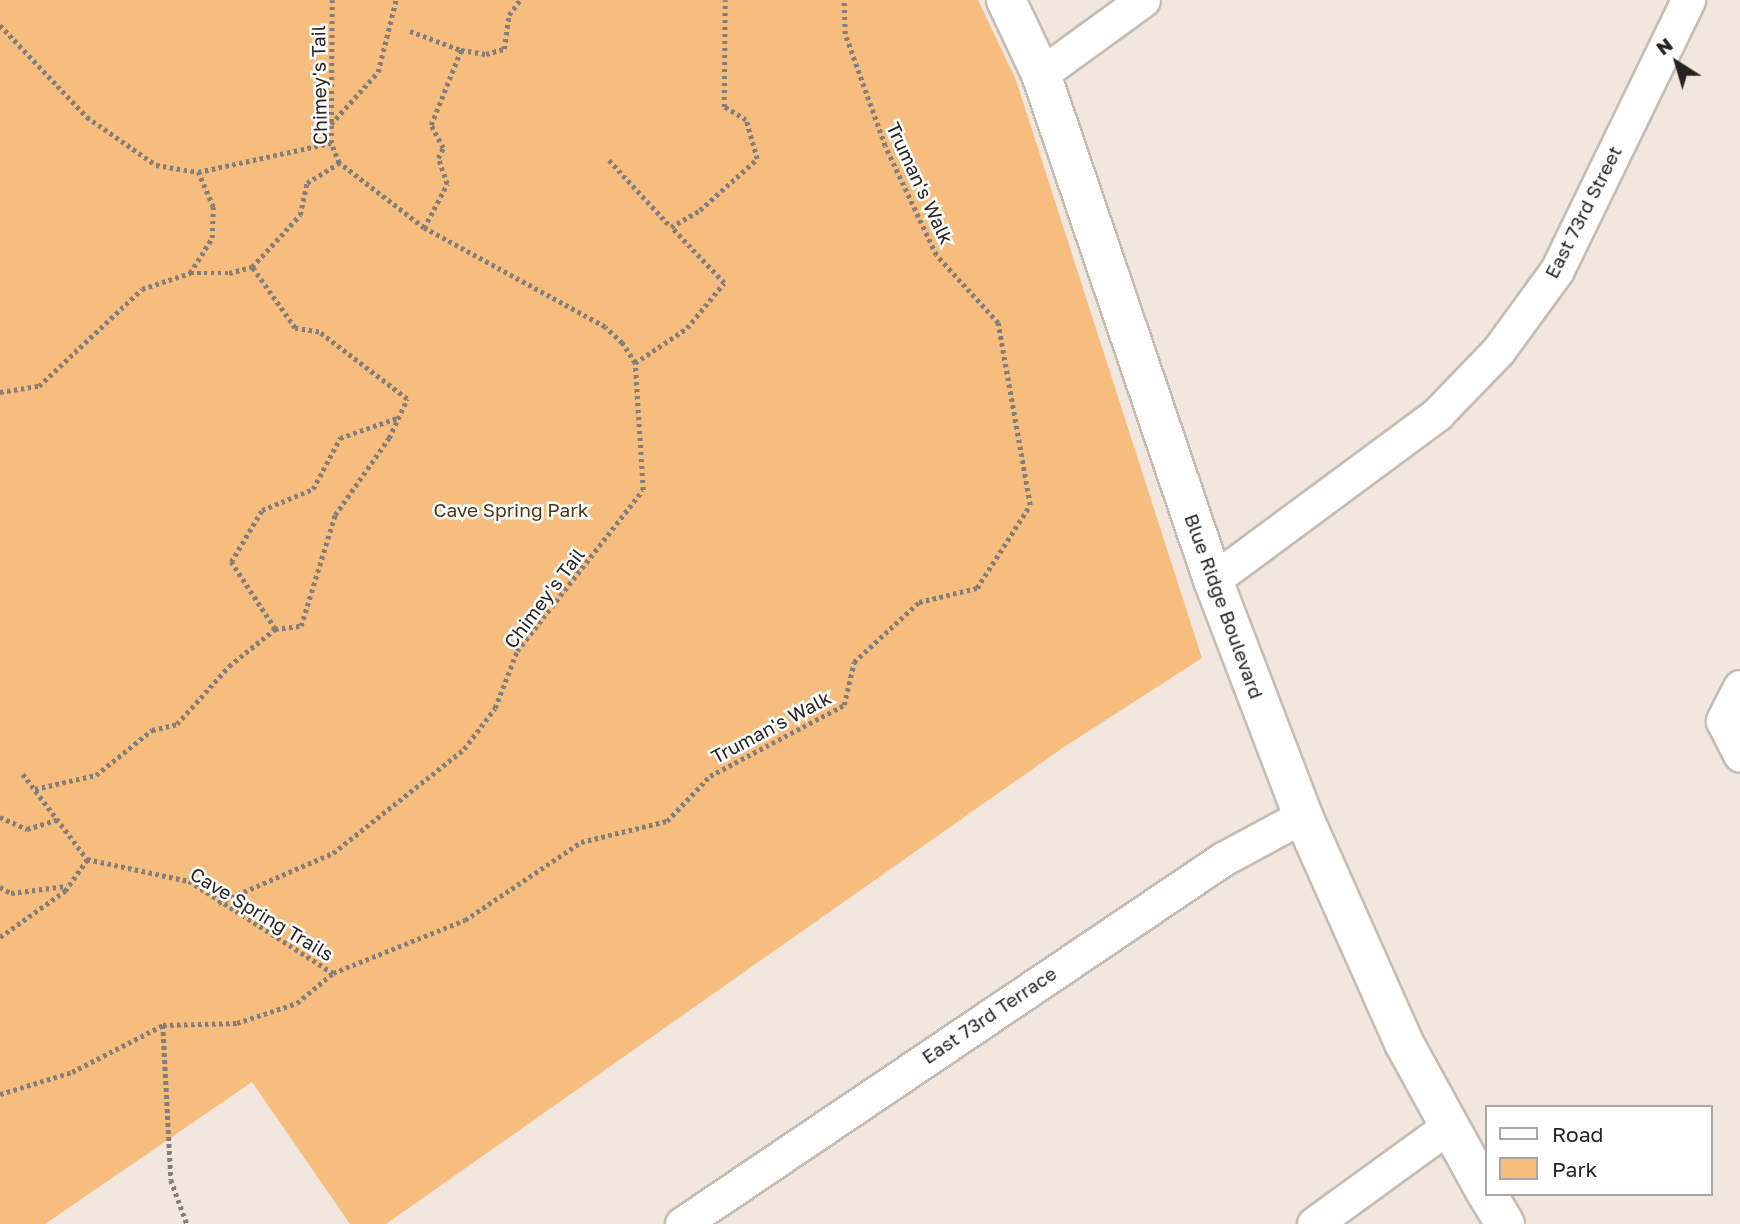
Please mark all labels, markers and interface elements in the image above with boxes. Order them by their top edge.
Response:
street label: Chimey's Tail [307,25,331,145]
north arrow [1642,28,1712,98]
text: N [1651,32,1677,59]
street label: Truman's Walk [882,118,958,248]
street label: East 73rd Street [1540,142,1626,282]
park label: Cave Spring Park [434,499,588,521]
street label: Blue Ridge Boulevard [1180,510,1268,702]
street label: Chimey's Tail [499,543,589,653]
street label: Truman's Walk [707,686,835,768]
street label: Cave Spring Trails [186,862,338,966]
street label: East 73rd Terrace [917,962,1061,1068]
legend [1484,1105,1712,1196]
text: Road [1552,1121,1603,1147]
text: Park [1552,1156,1597,1182]

